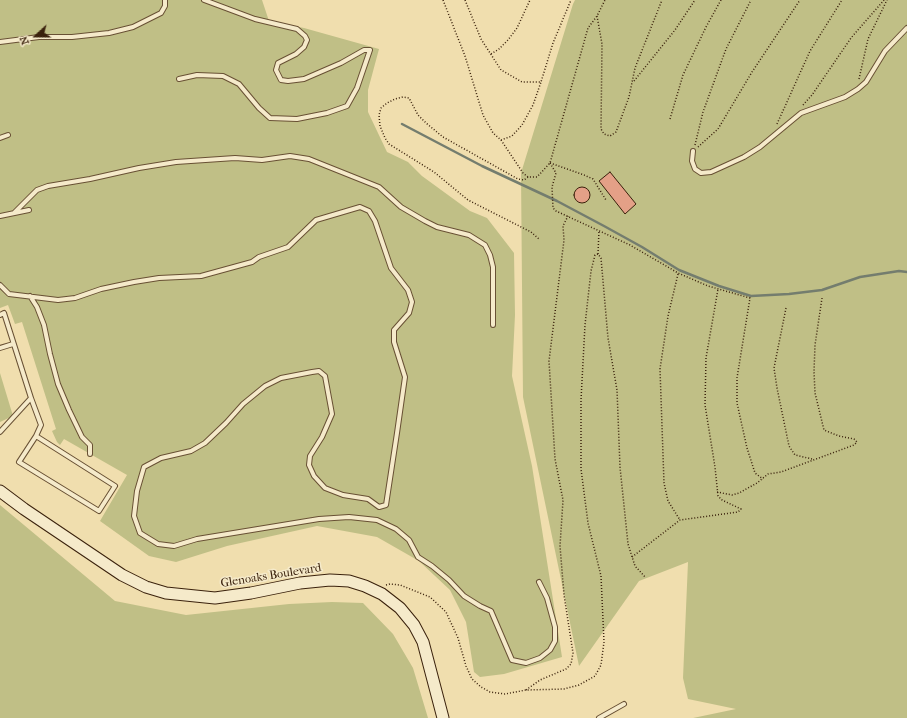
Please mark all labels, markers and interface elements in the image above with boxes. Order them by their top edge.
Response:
north arrow [16,16,56,56]
text: N [17,34,32,47]
street label: Glenoaks Boulevard [220,561,322,591]

